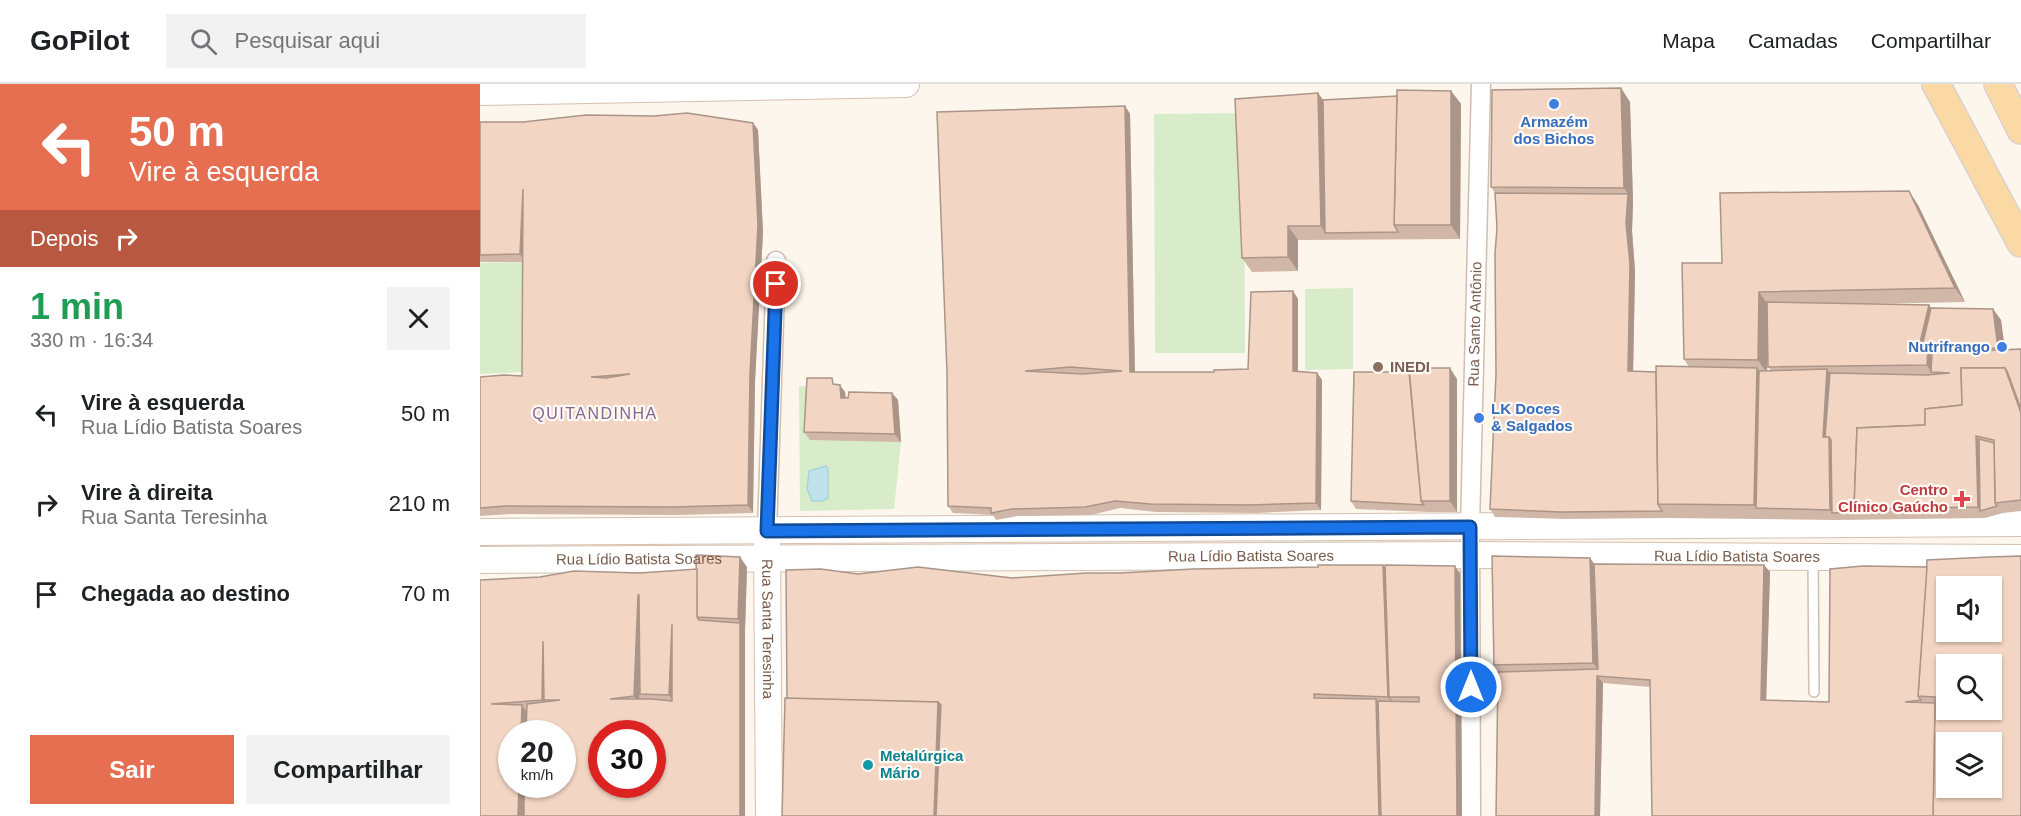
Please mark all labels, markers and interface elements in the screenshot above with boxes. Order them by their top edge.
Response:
search box [166,14,586,68]
text: GoPilot [30,25,130,56]
icon: search [187,25,220,58]
text: Pesquisar aqui [235,28,380,53]
text: Mapa [1662,29,1715,52]
text: Camadas [1748,29,1838,52]
text: Compartilhar [1871,29,1991,52]
marker: Armazém dos Bichos [1547,97,1561,111]
icon: left [30,108,108,186]
text: 50 m [129,108,225,155]
place label: Armazém dos Bichos [1514,113,1594,147]
text: Vire à esquerda [129,157,319,187]
icon: right [110,222,143,255]
text: Depois [30,226,98,251]
pin [750,258,801,309]
street label: Rua Santo Antônio [1464,261,1485,387]
icon: arrive [759,267,792,300]
text: 1 min [30,286,124,327]
button: close [387,287,450,350]
text: 330 m · 16:34 [30,329,153,351]
place label: Nutrifrango [1908,338,1990,355]
marker: Nutrifrango [1995,340,2009,354]
place label: INEDI [1390,358,1430,375]
marker: INEDI [1371,360,1385,374]
text: Vire à esquerda [81,390,244,415]
icon: left [30,398,63,431]
place label: LK Doces & Salgados [1491,400,1573,434]
text: 50 m [401,401,450,426]
district label: QUITANDINHA [532,405,658,422]
marker: LK Doces & Salgados [1472,411,1486,425]
text: Rua Lídio Batista Soares [81,416,302,438]
text: Vire à direita [81,480,213,505]
place label: Centro Clínico Gaúcho [1838,481,1948,515]
icon: right [30,488,63,521]
marker: Centro Clínico Gaúcho [1953,490,1971,508]
text: 210 m [389,491,450,516]
text: Rua Santa Teresinha [81,506,267,528]
street label: Rua Lídio Batista Soares [1168,547,1334,565]
street label: Rua Lídio Batista Soares [1654,547,1820,565]
street label: Rua Lídio Batista Soares [556,550,722,568]
street label: Rua Santa Teresinha [759,559,777,700]
map controls [1936,576,2002,798]
button: sound [1936,576,2002,642]
icon: arrive [30,578,63,611]
text: Chegada ao destino [81,581,290,606]
text: 70 m [401,581,450,606]
button: search [1936,654,2002,720]
position arrow [1439,655,1503,719]
speed limit sign: 30 [588,720,666,798]
button: layers [1936,732,2002,798]
button: Sair [30,735,234,804]
button: Compartilhar [246,735,450,804]
text: 20 [520,735,554,768]
place label: Metalúrgica Mário [880,747,964,781]
marker: Metalúrgica Mário [861,758,875,772]
text: km/h [521,766,553,783]

